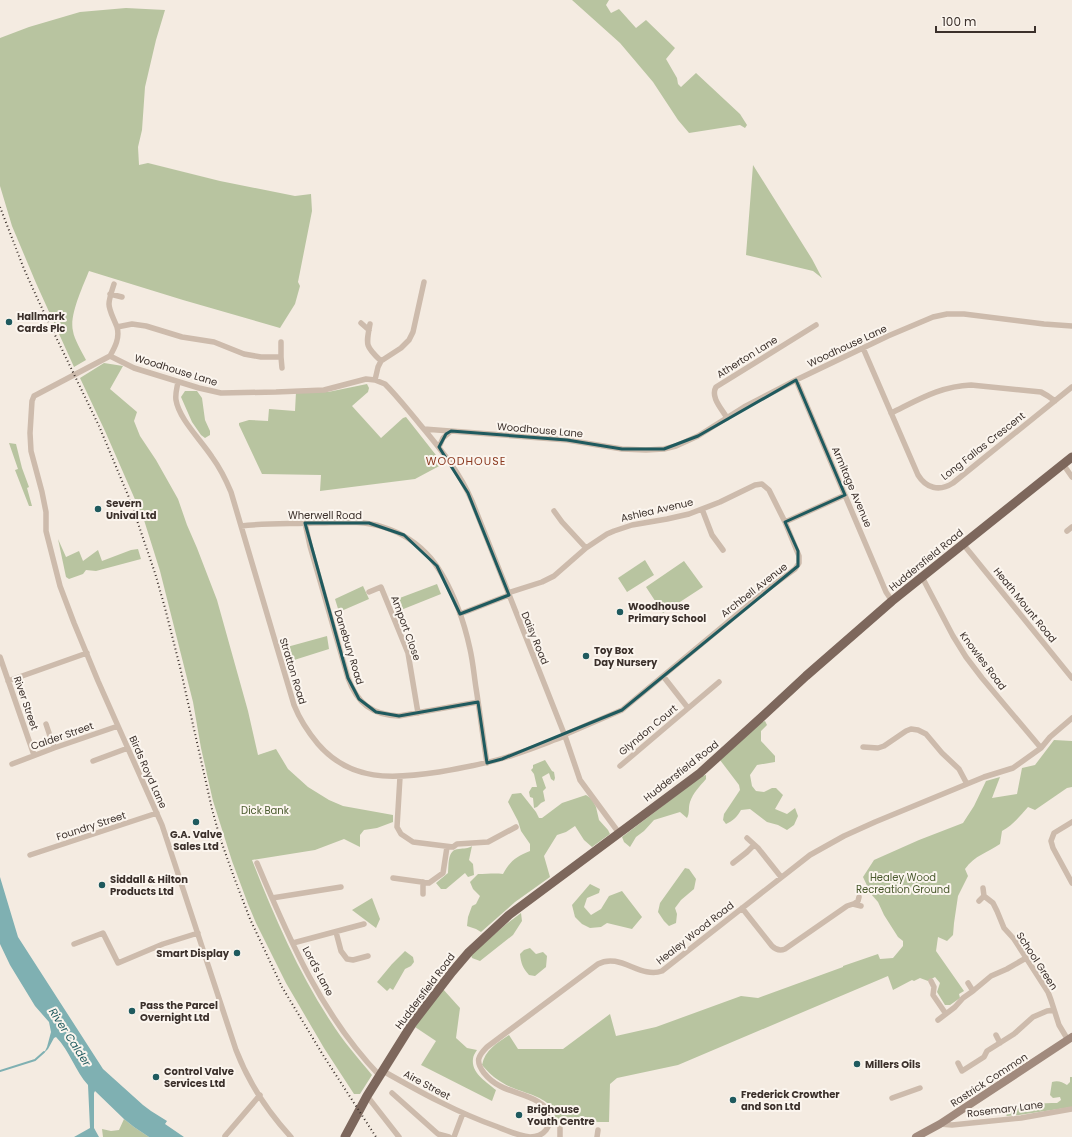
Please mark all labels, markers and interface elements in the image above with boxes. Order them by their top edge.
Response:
scale bar [936,8,1035,34]
text: 100 m [942,13,976,30]
place label: Hallmark Cards Plc [17,309,66,336]
marker: Hallmark Cards Plc [4,317,14,327]
street label: Woodhouse Lane [805,321,889,371]
street label: Atherton Lane [714,332,780,382]
street label: Woodhouse Lane [133,350,219,390]
street label: Long Fallas Crescent [938,408,1029,484]
street label: Woodhouse Lane [496,419,584,441]
street label: Armitage Avenue [828,444,876,530]
district label: WOODHOUSE [426,453,506,469]
street label: Ashlea Avenue [619,494,695,526]
place label: Severn Unival Ltd [106,496,157,523]
marker: Severn Unival Ltd [93,504,103,514]
street label: Wherwell Road [288,508,362,523]
street label: Huddersfield Road [886,525,966,595]
street label: Archbell Avenue [717,559,791,621]
street label: Heath Mount Road [990,564,1060,646]
street label: Amport Close [387,593,425,663]
place label: Woodhouse Primary School [628,599,706,626]
marker: Woodhouse Primary School [615,607,625,617]
street label: Danebury Road [330,608,368,686]
street label: Daisy Road [518,609,552,667]
street label: Knowles Road [956,629,1010,693]
street label: Stratton Road [276,636,310,706]
place label: Toy Box Day Nursery [594,643,658,670]
marker: Toy Box Day Nursery [581,651,591,661]
street label: River Street [10,674,42,732]
street label: Glyndon Court [615,701,681,759]
street label: Calder Street [29,718,96,754]
street label: Birds Royd Lane [125,733,171,811]
street label: Huddersfield Road [640,737,722,805]
park label: Dick Bank [241,803,290,818]
street label: Foundry Street [54,808,128,844]
marker: G.A. Valve Sales Ltd [191,817,201,827]
place label: G.A. Valve Sales Ltd [170,827,222,854]
park label: Healey Wood Recreation Ground [856,870,950,897]
place label: Siddall & Hilton Products Ltd [110,872,188,899]
marker: Siddall & Hilton Products Ltd [97,880,107,890]
street label: Healey Wood Road [653,898,737,968]
street label: School Green [1013,929,1061,993]
street label: Lord's Lane [299,943,337,999]
place label: Smart Display [156,946,230,961]
marker: Smart Display [232,948,242,958]
street label: Huddersfield Road [391,950,459,1032]
place label: Pass the Parcel Overnight Ltd [140,998,218,1025]
water label: River Calder [45,1005,95,1070]
marker: Pass the Parcel Overnight Ltd [127,1006,137,1016]
street label: Rastrick Common [947,1049,1031,1111]
place label: Millers Oils [865,1057,921,1072]
marker: Millers Oils [852,1059,862,1069]
place label: Control Valve Services Ltd [164,1064,234,1091]
street label: Aire Street [401,1066,453,1104]
marker: Control Valve Services Ltd [151,1072,161,1082]
place label: Frederick Crowther and Son Ltd [741,1087,840,1114]
marker: Frederick Crowther and Son Ltd [728,1095,738,1105]
street label: Rosemary Lane [966,1097,1044,1121]
place label: Brighouse Youth Centre [527,1102,595,1129]
marker: Brighouse Youth Centre [514,1110,524,1120]

